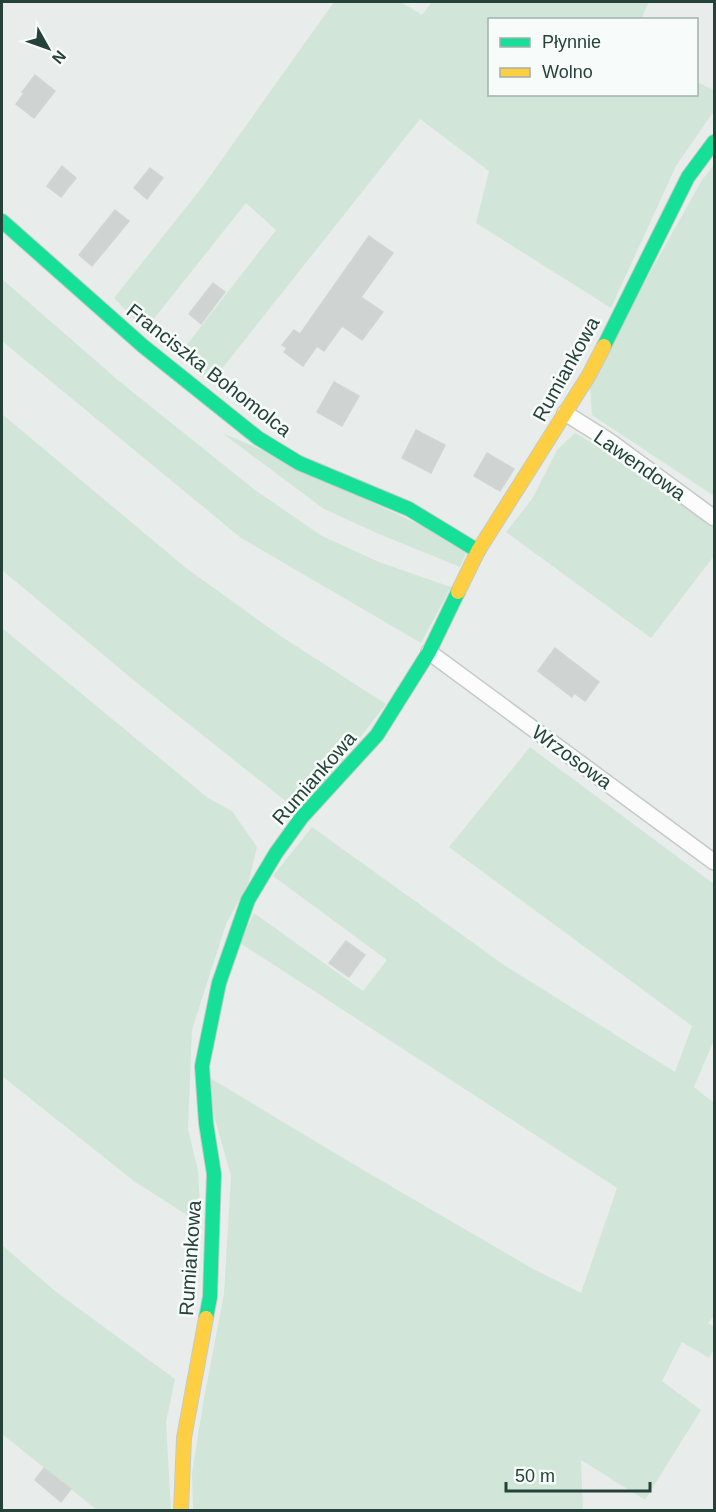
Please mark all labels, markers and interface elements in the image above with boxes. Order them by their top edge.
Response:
north arrow [18,18,78,78]
legend [488,18,698,96]
text: Płynnie [542,32,601,52]
text: N [49,47,69,67]
text: Wolno [542,62,593,82]
street label: Franciszka Bohomolca [123,299,296,441]
street label: Rumiankowa [528,312,604,425]
street label: Lawendowa [590,425,691,505]
street label: Wrzosowa [528,721,617,794]
street label: Rumiankowa [268,726,361,829]
street label: Rumiankowa [175,1199,205,1316]
scale bar [506,1455,650,1493]
text: 50 m [515,1466,555,1486]

